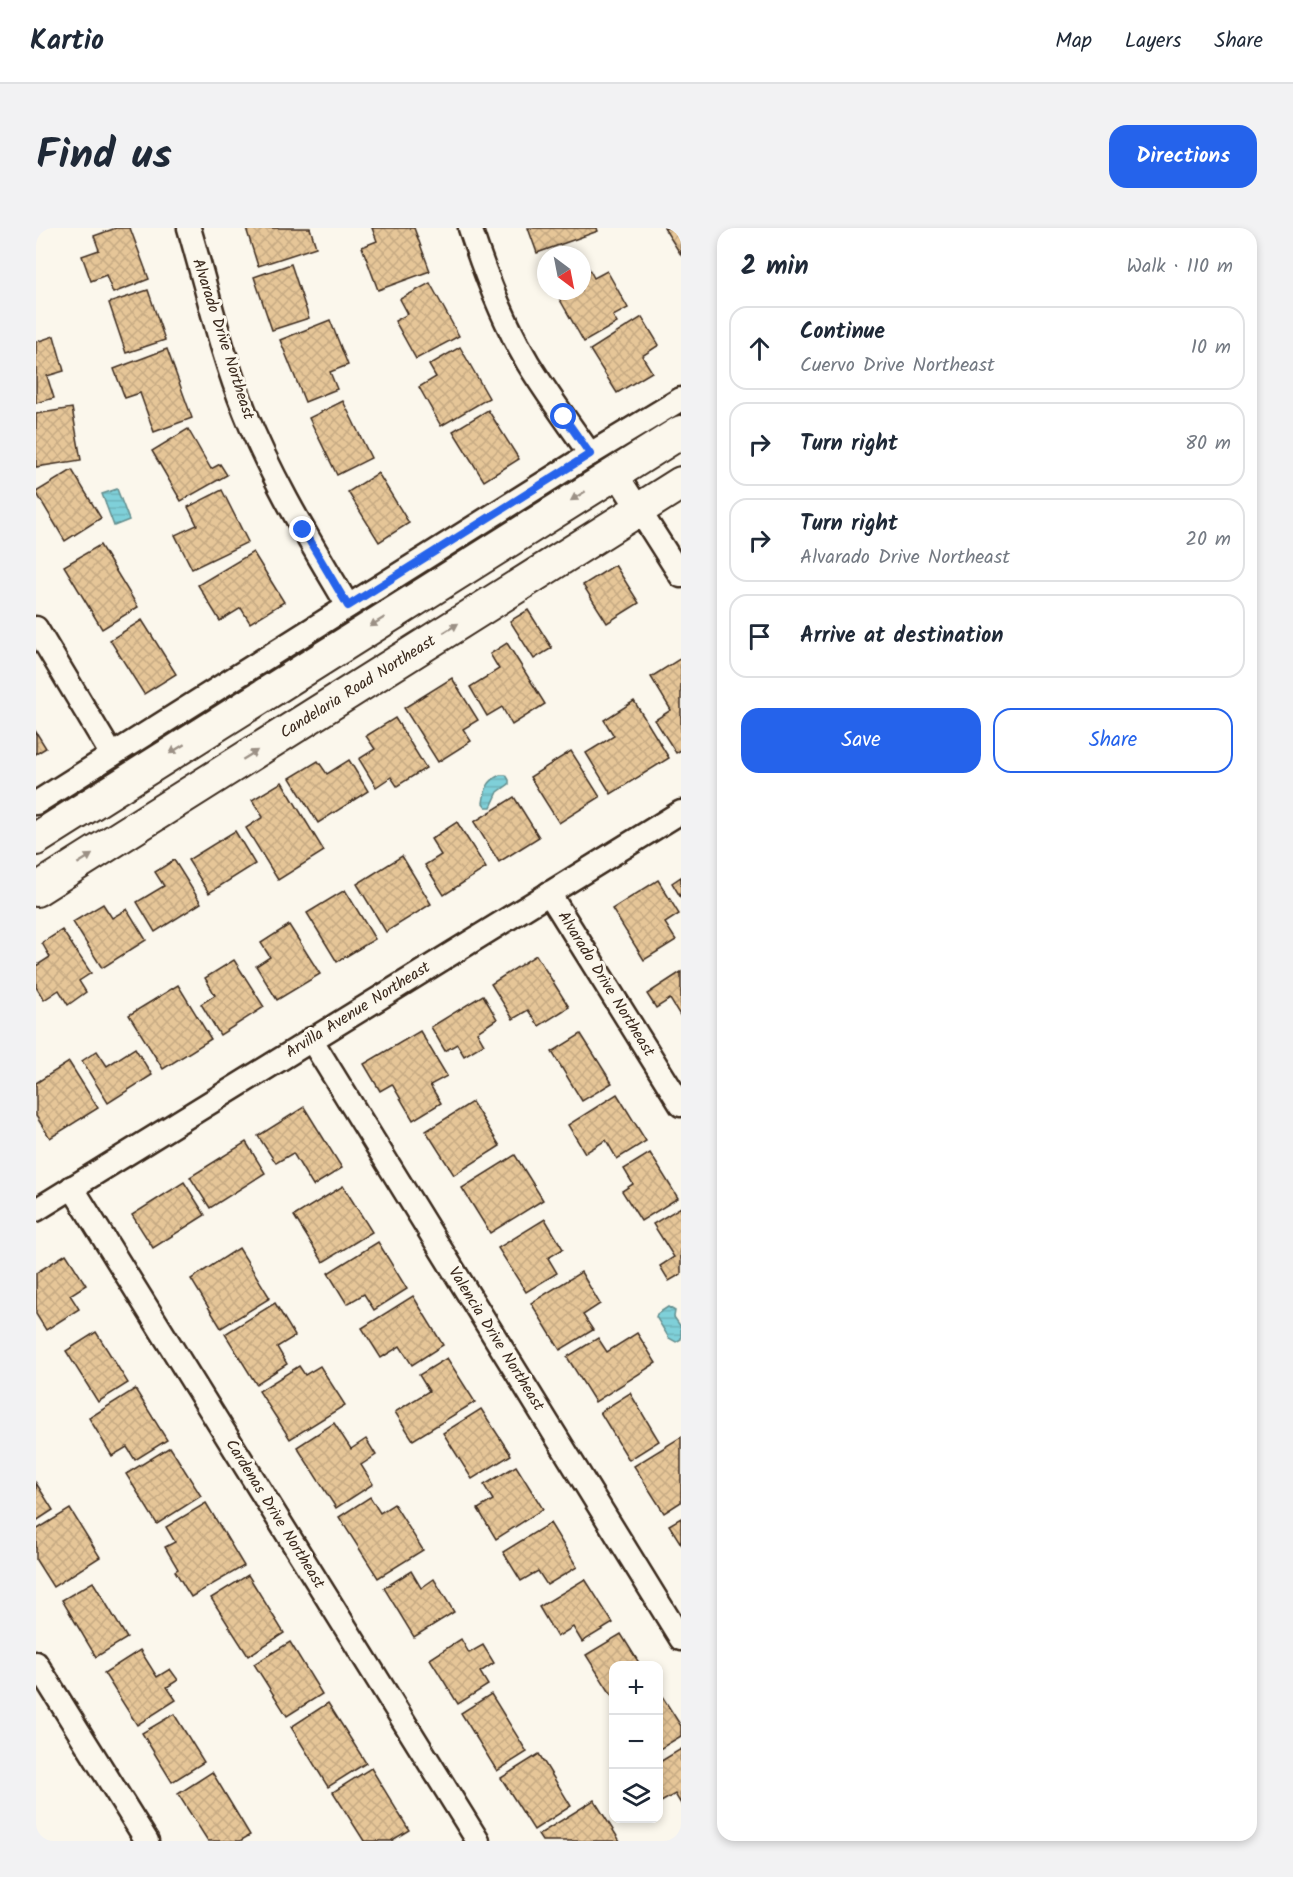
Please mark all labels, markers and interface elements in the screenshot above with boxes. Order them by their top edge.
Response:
text: Kartio [30,19,104,64]
text: Map [1055,25,1092,58]
text: Layers [1125,25,1181,58]
text: Share [1214,25,1263,58]
text: Find us [36,123,172,190]
button: Directions [1109,125,1257,188]
north arrow [537,246,591,300]
text: 2 min [741,246,809,288]
text: Walk · 110 m [1126,251,1233,283]
street label: Alvarado Drive Northeast [185,255,261,424]
text: Continue [800,315,885,350]
icon: ahead [743,332,776,365]
text: 10 m [1191,332,1231,364]
text: Cuervo Drive Northeast [800,350,995,382]
route start [550,403,576,429]
text: Turn right [800,427,898,462]
icon: right [743,428,776,461]
text: 80 m [1185,428,1231,460]
one-way arrow [570,490,586,501]
text: Turn right [800,507,898,542]
route end [289,516,315,542]
icon: right [743,524,776,557]
text: 20 m [1185,524,1231,556]
text: Alvarado Drive Northeast [800,542,1010,574]
one-way arrow [369,617,386,628]
text: Arrive at destination [800,619,1003,654]
icon: arrive [743,620,776,653]
one-way arrow [443,623,459,634]
street label: Candelaria Road Northeast [275,628,441,745]
button: Save [741,708,981,773]
button: Share [993,708,1233,773]
one-way arrow [169,744,185,755]
one-way arrow [242,750,258,761]
one-way arrow [77,853,93,865]
street label: Alvarado Drive Northeast [551,906,662,1063]
street label: Arvilla Avenue Northeast [281,955,436,1065]
street label: Valencia Drive Northeast [441,1262,551,1417]
street label: Cardenas Drive Northeast [219,1434,332,1594]
map controls [609,1661,663,1823]
button: + [609,1661,663,1715]
button: − [609,1715,663,1769]
button: layers [609,1769,663,1823]

